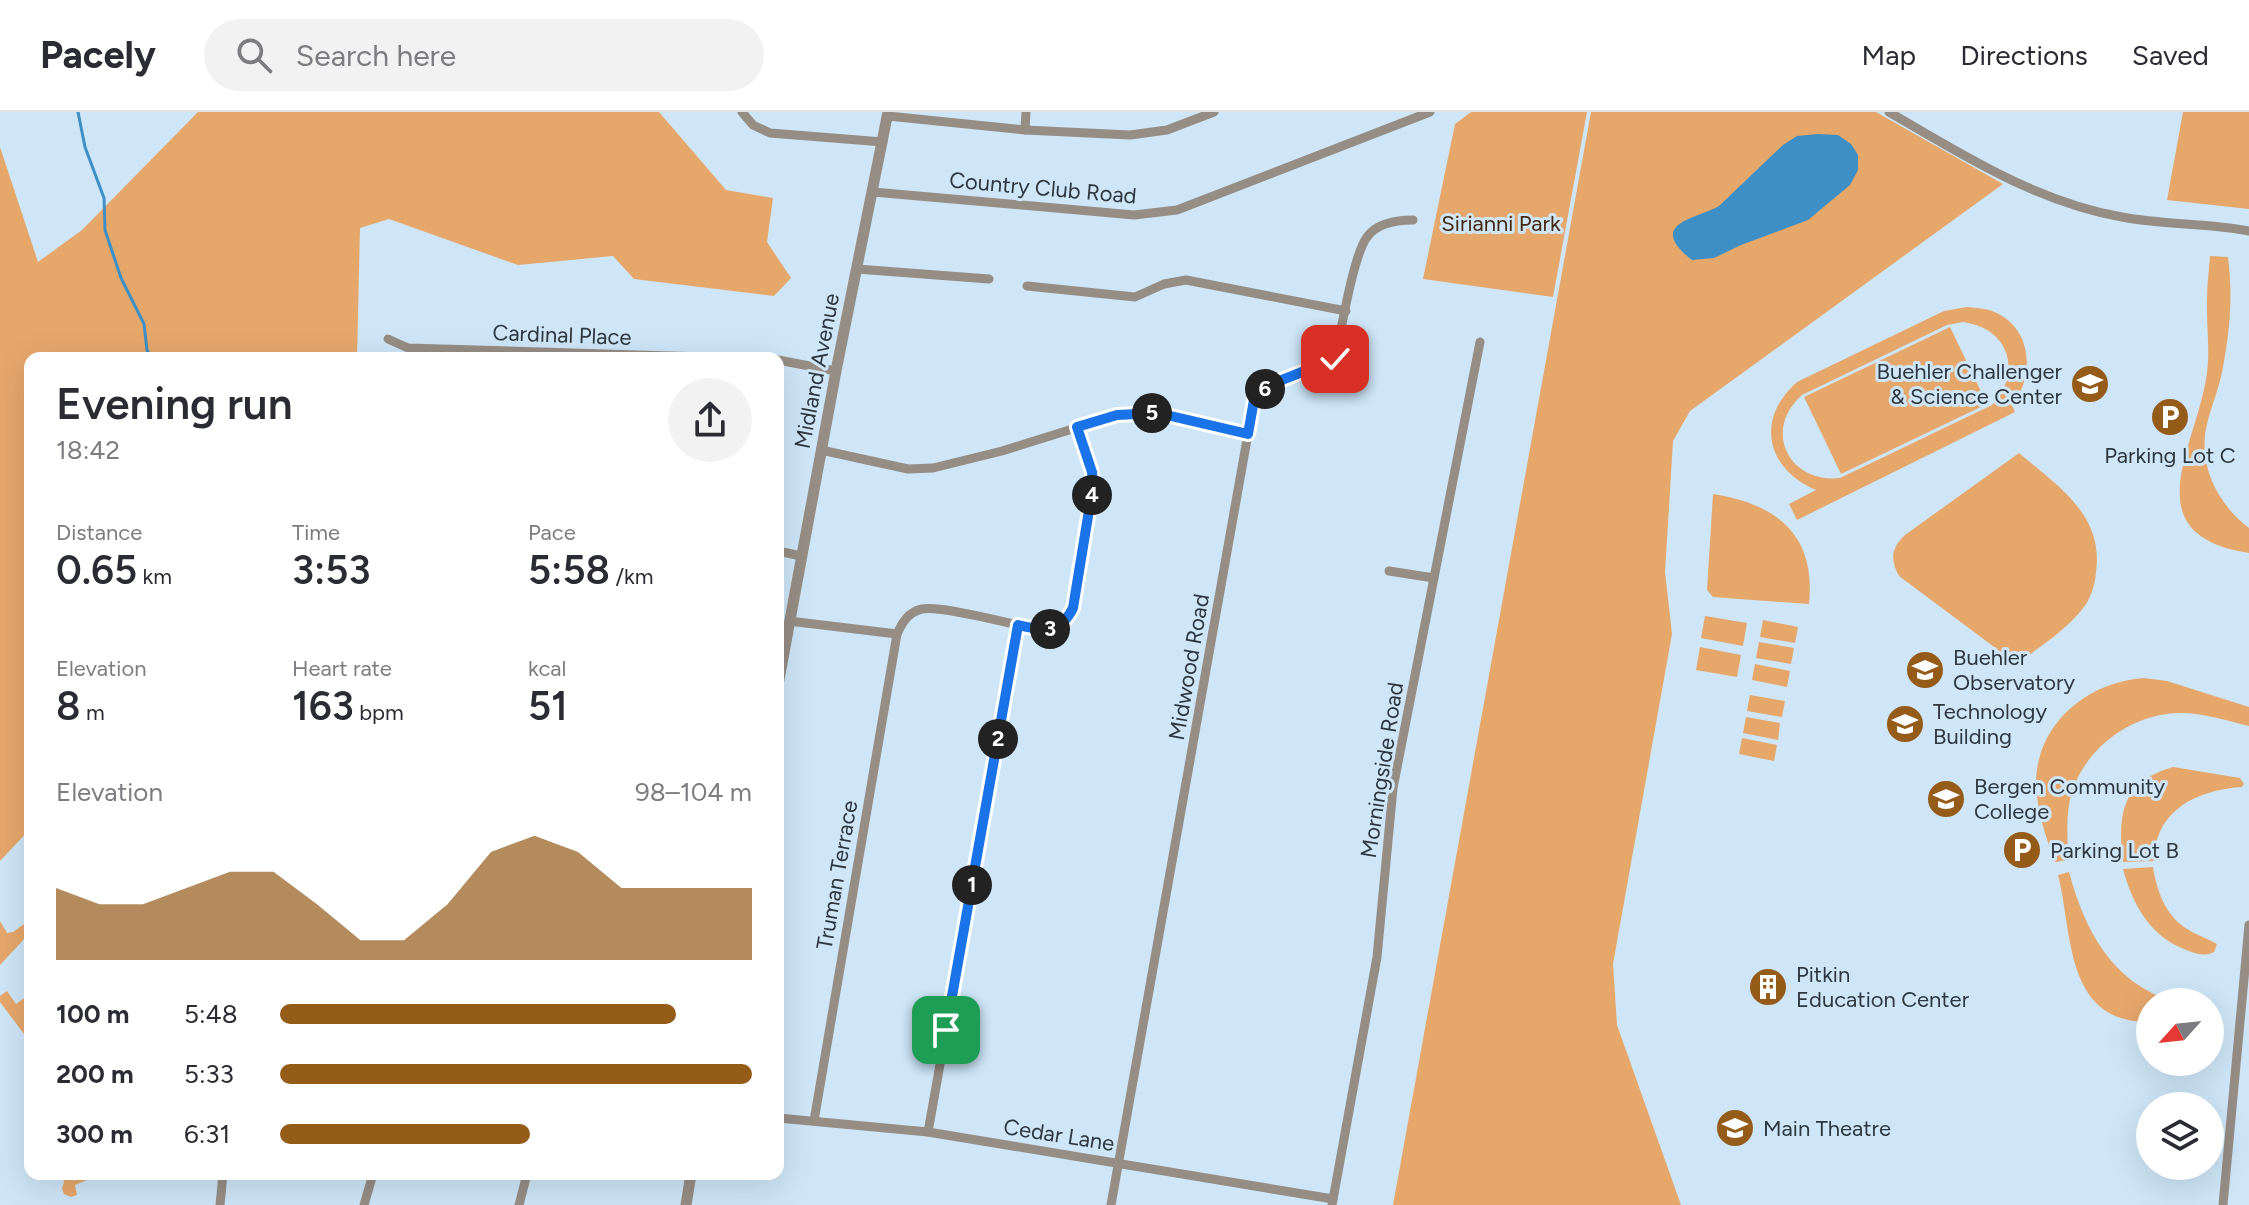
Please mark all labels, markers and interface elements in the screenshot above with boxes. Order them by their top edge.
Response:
search box [204,19,764,91]
text: Pacely [40,32,156,78]
icon: search [232,33,276,77]
text: Search here [296,37,456,74]
text: Map [1862,38,1916,72]
text: Directions [1960,38,2088,72]
text: Saved [2132,38,2209,72]
street label: Country Club Road [948,166,1138,210]
park label: Sirianni Park [1441,210,1561,237]
street label: Midland Avenue [789,291,845,451]
street label: Cardinal Place [492,319,632,351]
pin [1301,325,1369,393]
icon: check [1313,337,1357,381]
place label: Buehler Challenger & Science Center [1877,358,2063,410]
school or university icon: Buehler Challenger & Science Center [2069,363,2111,405]
pin: 6 [1245,369,1285,409]
text: 6 [1259,375,1271,402]
text: Evening run [56,377,293,430]
button: share [668,378,752,462]
pin: 5 [1132,393,1172,433]
parking icon: Parking Lot C [2149,396,2191,438]
text: 5 [1146,399,1158,426]
text: 18:42 [56,434,120,466]
place label: Parking Lot C [2104,442,2236,469]
pin: 4 [1072,475,1112,515]
text: 4 [1085,481,1099,508]
text: Distance [56,519,142,546]
text: Time [292,519,340,546]
text: Pace [528,519,576,546]
text: 0.65 [56,546,137,594]
text: 3:53 [292,546,370,594]
text: 5:58 [528,546,610,594]
text: km [137,563,172,590]
text: /km [610,563,653,590]
street label: Midwood Road [1163,592,1215,742]
pin: 3 [1030,609,1070,649]
text: 3 [1044,615,1056,642]
place label: Buehler Observatory [1953,644,2076,696]
school or university icon: Buehler Observatory [1904,649,1946,691]
text: Elevation [56,655,146,682]
text: Heart rate [292,655,392,682]
text: kcal [528,655,566,682]
street label: Morningside Road [1355,680,1409,860]
text: 8 [56,682,81,730]
text: 163 [292,682,354,730]
text: 51 [528,682,568,730]
place label: Technology Building [1933,698,2048,750]
text: m [81,699,105,726]
text: bpm [354,699,404,726]
school or university icon: Technology Building [1884,703,1926,745]
pin: 2 [978,719,1018,759]
text: 2 [992,725,1004,752]
place label: Bergen Community College [1974,773,2166,825]
text: Elevation [56,776,163,808]
text: 98–104 m [635,776,752,808]
school or university icon: Bergen Community College [1925,778,1967,820]
street label: Truman Terrace [811,798,863,952]
parking icon: Parking Lot B [2001,829,2043,871]
place label: Parking Lot B [2050,837,2179,864]
pin: 1 [952,865,992,905]
text: 1 [967,871,977,898]
place label: Pitkin Education Center [1796,961,1970,1013]
building icon: Pitkin Education Center [1747,966,1789,1008]
north arrow [2136,988,2224,1076]
map controls [2136,988,2224,1180]
pin [912,996,980,1064]
text: 100 m [56,998,130,1030]
text: 5:48 [184,998,238,1030]
icon: arrive [924,1008,968,1052]
text: 200 m [56,1058,134,1090]
text: 5:33 [184,1058,234,1090]
button: layers [2136,1092,2224,1180]
school or university icon: Main Theatre [1714,1107,1756,1149]
street label: Cedar Lane [1002,1113,1116,1157]
place label: Main Theatre [1763,1115,1891,1142]
text: 300 m [56,1118,133,1150]
text: 6:31 [184,1118,230,1150]

